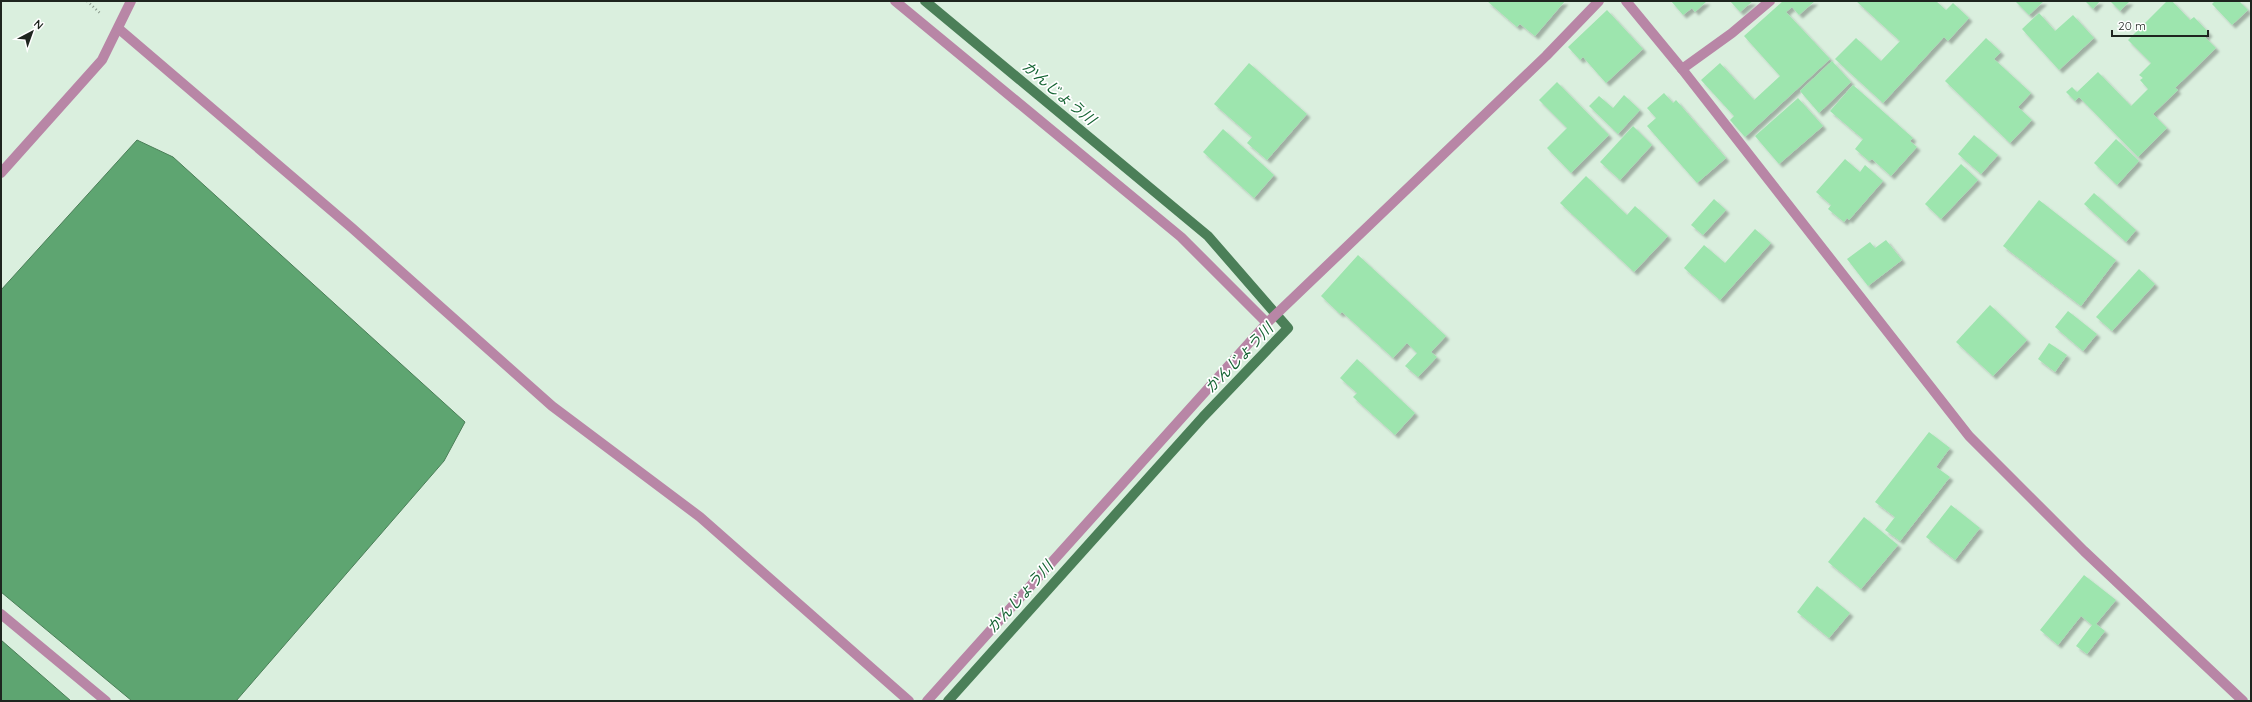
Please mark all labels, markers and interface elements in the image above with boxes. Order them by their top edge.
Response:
north arrow [12,12,52,52]
scale bar [2112,12,2208,38]
text: N [31,17,46,32]
text: 20 m [2118,18,2146,33]
water label: かんじょう川 [1019,56,1101,130]
water label: かんじょう川 [1201,317,1278,397]
water label: かんじょう川 [982,555,1058,636]

